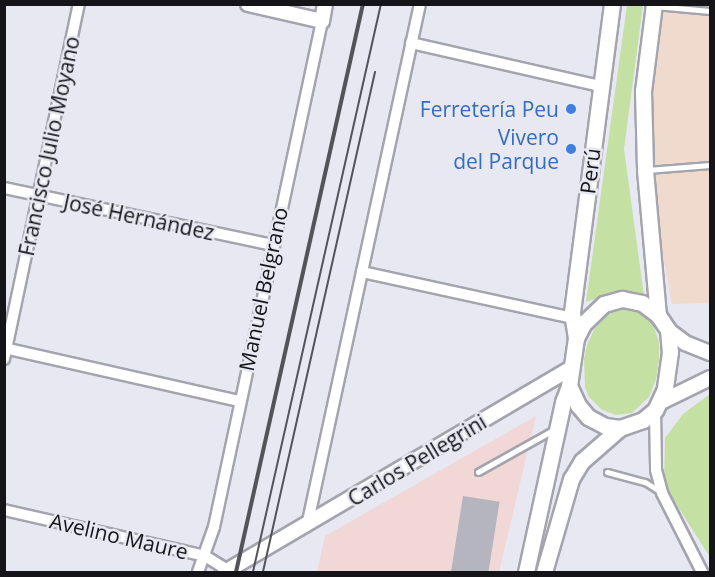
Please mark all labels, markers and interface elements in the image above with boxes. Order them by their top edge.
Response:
street label: Francisco Julio Moyano [13,34,85,258]
place label: Ferretería Peu [420,96,559,122]
marker: Ferretería Peu [564,102,578,116]
place label: Vivero del Parque [453,124,559,174]
marker: Vivero del Parque [564,142,578,156]
street label: Perú [575,147,605,195]
street label: José Hernández [61,189,217,245]
street label: Manuel Belgrano [233,205,293,373]
street label: Carlos Pellegrini [343,409,491,511]
street label: Avelino Maure [48,508,190,564]

